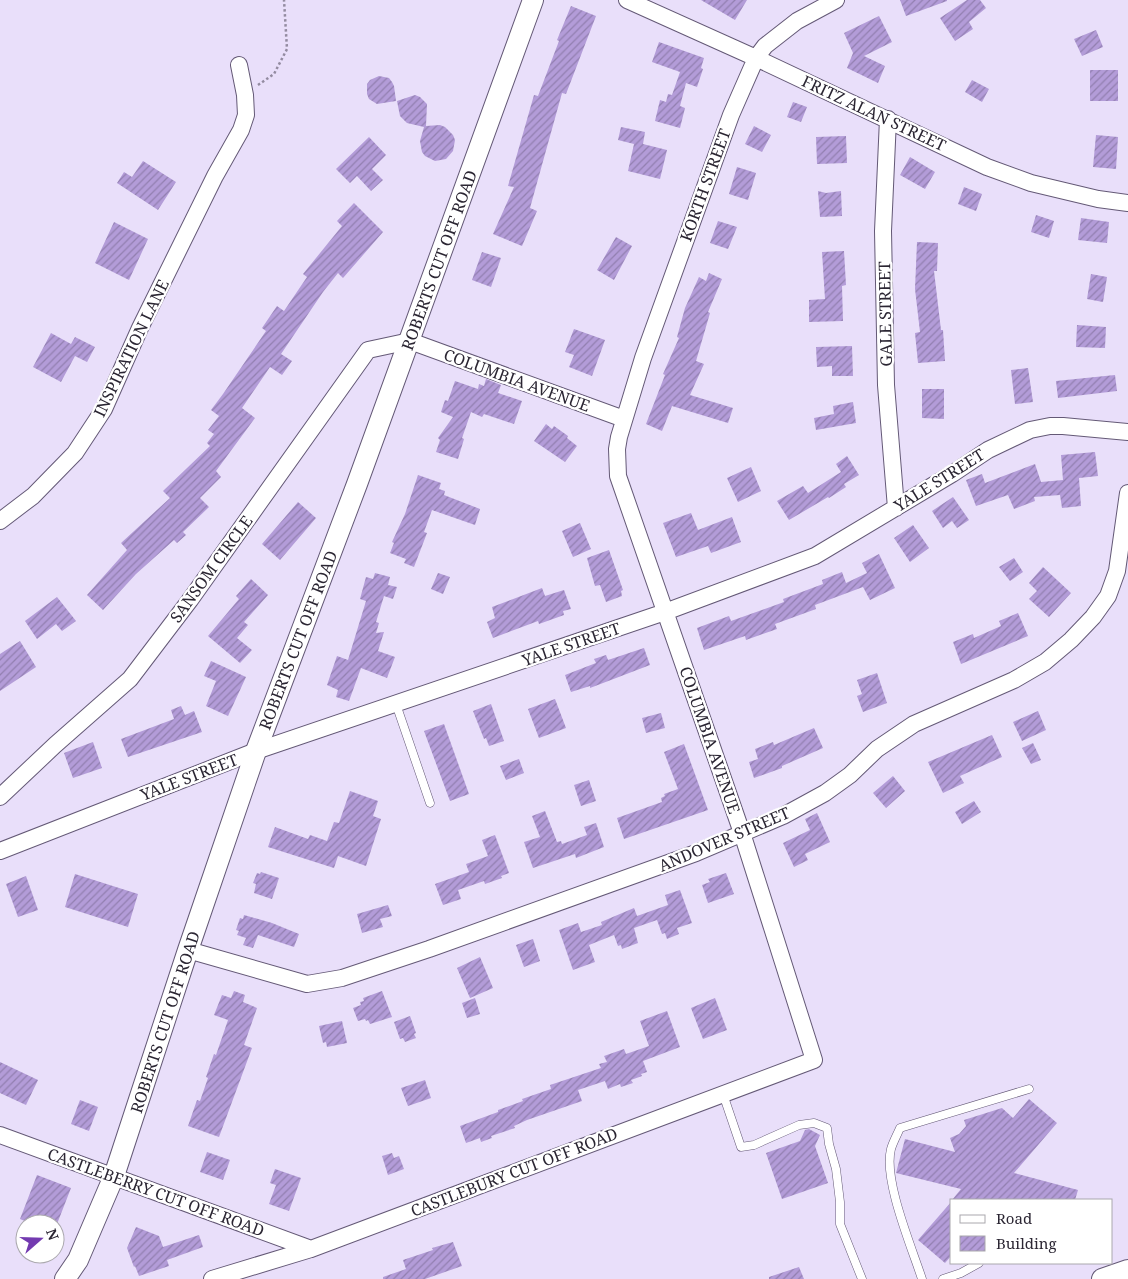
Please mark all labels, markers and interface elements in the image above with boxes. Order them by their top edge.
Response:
street label: FRITZ ALAN STREET [798,70,950,156]
street label: KORTH STREET [674,126,736,244]
street label: ROBERTS CUT OFF ROAD [396,167,482,353]
street label: GALE STREET [873,261,897,367]
street label: INSPIRATION LANE [88,276,174,420]
street label: COLUMBIA AVENUE [441,343,593,417]
street label: YALE STREET [889,443,989,517]
street label: SANSOM CIRCLE [165,511,257,627]
street label: ROBERTS CUT OFF ROAD [254,547,342,733]
street label: YALE STREET [518,617,623,671]
street label: COLUMBIA AVENUE [674,663,746,817]
street label: YALE STREET [136,748,241,806]
street label: ANDOVER STREET [655,801,793,877]
street label: ROBERTS CUT OFF ROAD [125,928,205,1116]
street label: CASTLEBURY CUT OFF ROAD [407,1122,621,1222]
street label: CASTLEBERRY CUT OFF ROAD [45,1142,267,1242]
legend [950,1199,1113,1264]
text: Road [996,1208,1032,1228]
north arrow [15,1214,65,1264]
text: N [42,1226,64,1243]
text: Building [996,1233,1057,1253]

